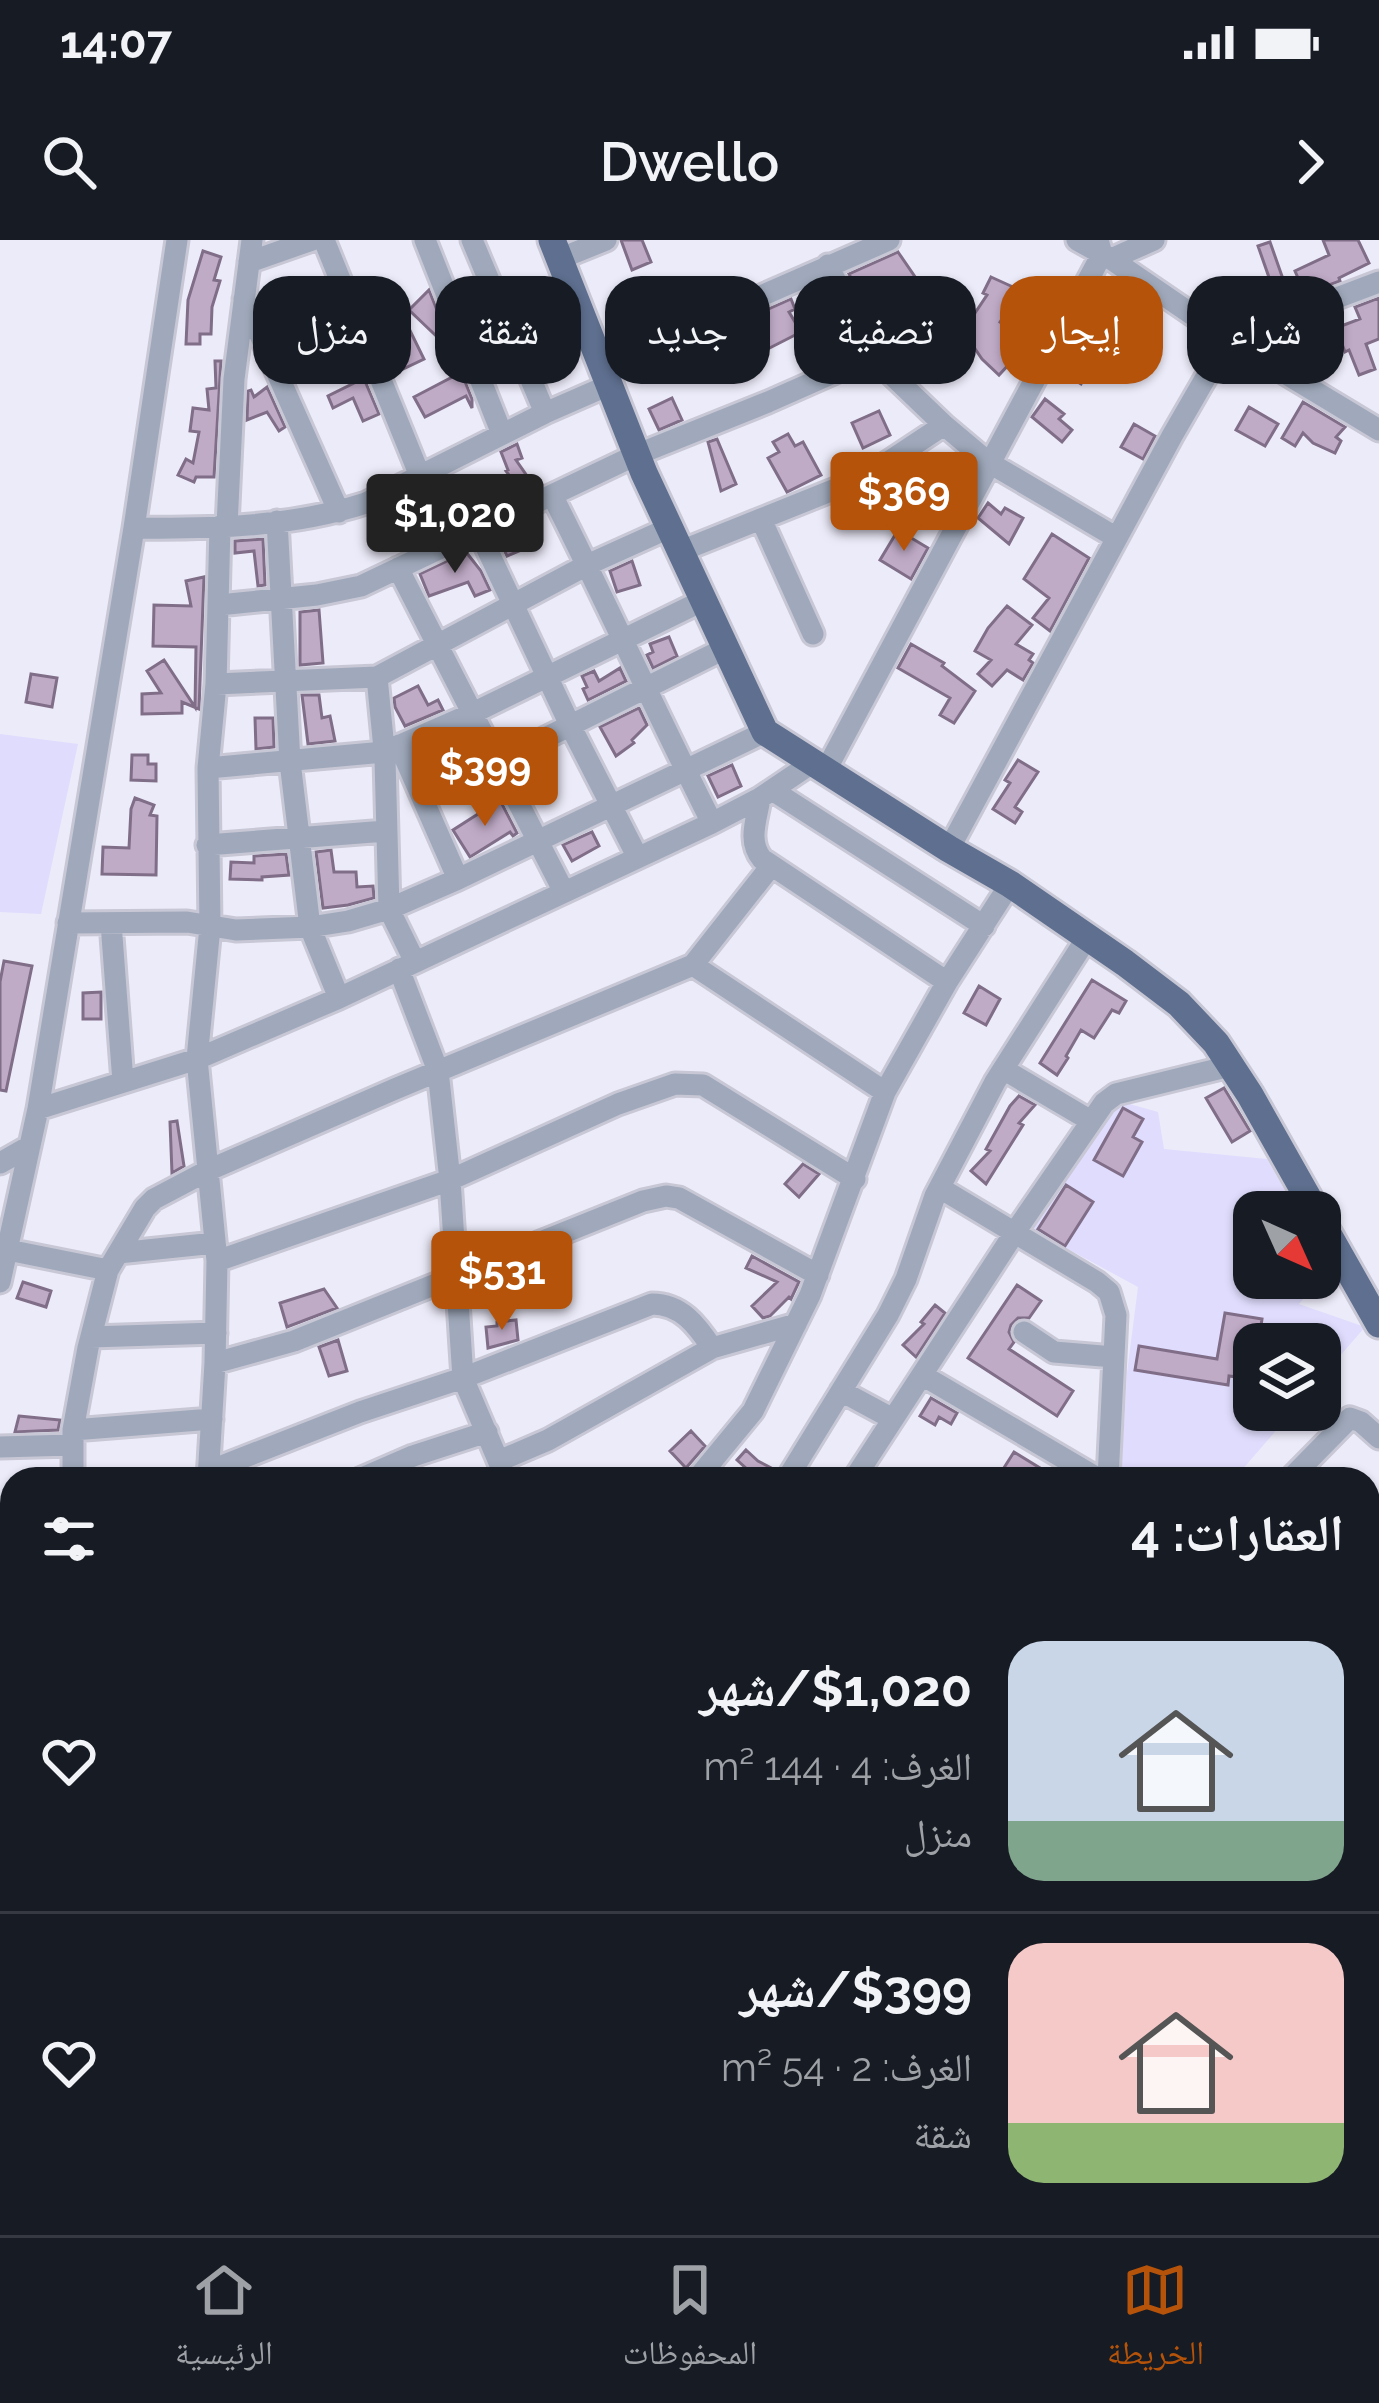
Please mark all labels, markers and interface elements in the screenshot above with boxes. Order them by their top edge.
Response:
text: 14:07 [60,16,172,69]
icon: search [36,129,102,195]
icon: forward [1277,129,1343,195]
text: Dwello [600,130,779,194]
chip: منزل [253,276,411,384]
chip: شقة [435,276,581,384]
chip: جديد [605,276,770,384]
chip: تصفية [794,276,976,384]
chip: إيجار [1000,276,1163,384]
chip: شراء [1187,276,1344,384]
pin: $369 [833,452,975,554]
text: $369 [858,468,950,514]
pin: $1,020 [357,474,553,576]
text: $1,020 [394,490,516,536]
pin: $399 [414,727,556,829]
text: $399 [439,743,531,789]
north arrow [1233,1191,1341,1299]
map controls [1233,1191,1341,1431]
pin: $531 [431,1231,573,1333]
text: $531 [458,1247,546,1293]
button: layers [1233,1323,1341,1431]
text: العقارات: 4 [1131,1503,1344,1563]
icon: filters [36,1506,102,1572]
text: $1,020/شهر [700,1658,972,1718]
icon: home [1104,1689,1248,1833]
icon: heart [36,1728,102,1794]
text: الغرف: 4 · 144 m² [703,1743,972,1789]
text: منزل [904,1810,972,1856]
text: $399/شهر [740,1959,972,2019]
icon: home [1104,1991,1248,2135]
icon: heart [36,2030,102,2096]
text: الغرف: 2 · 54 m² [721,2044,972,2090]
text: شقة [914,2111,972,2157]
tab: الرئيسية [175,2257,273,2385]
tab: المحفوظات [623,2257,757,2385]
tab: الخريطة [1107,2257,1204,2385]

